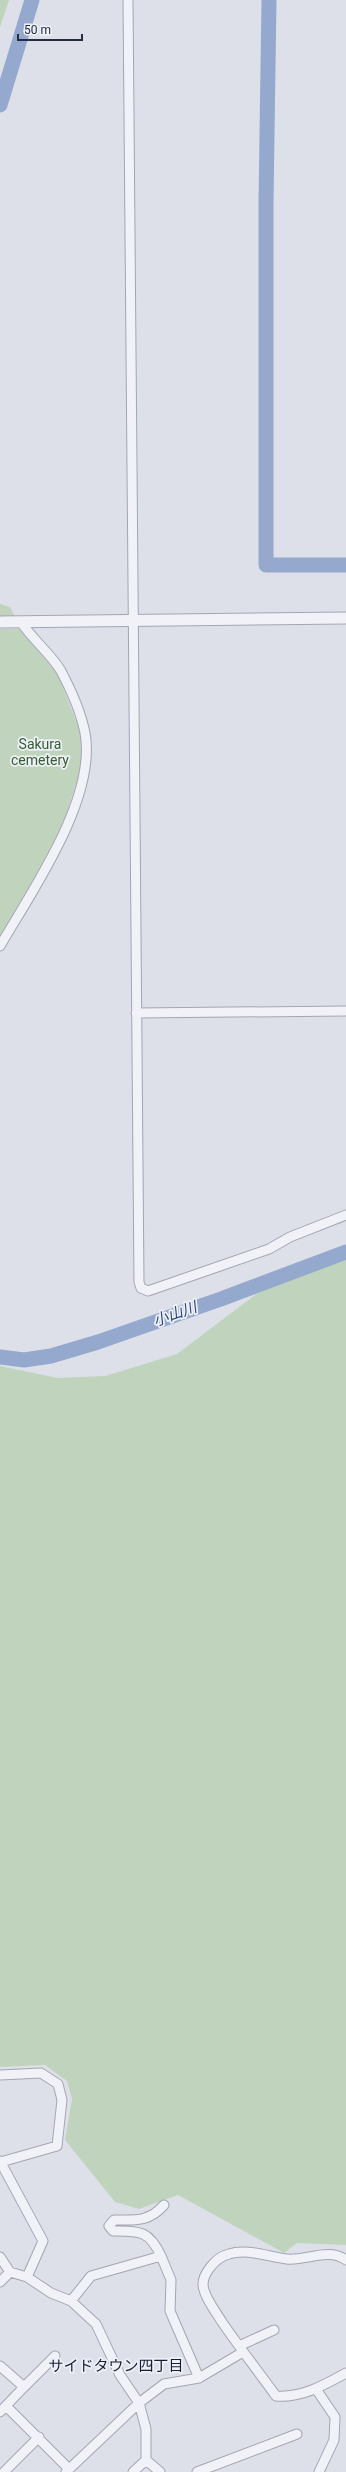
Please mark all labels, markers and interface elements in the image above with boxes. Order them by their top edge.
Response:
scale bar [18,16,82,42]
text: 50 m [24,23,51,37]
park label: Sakura cemetery [11,736,69,768]
water label: 小山川 [151,1297,201,1330]
district label: サイドタウン四丁目 [48,2357,184,2375]

